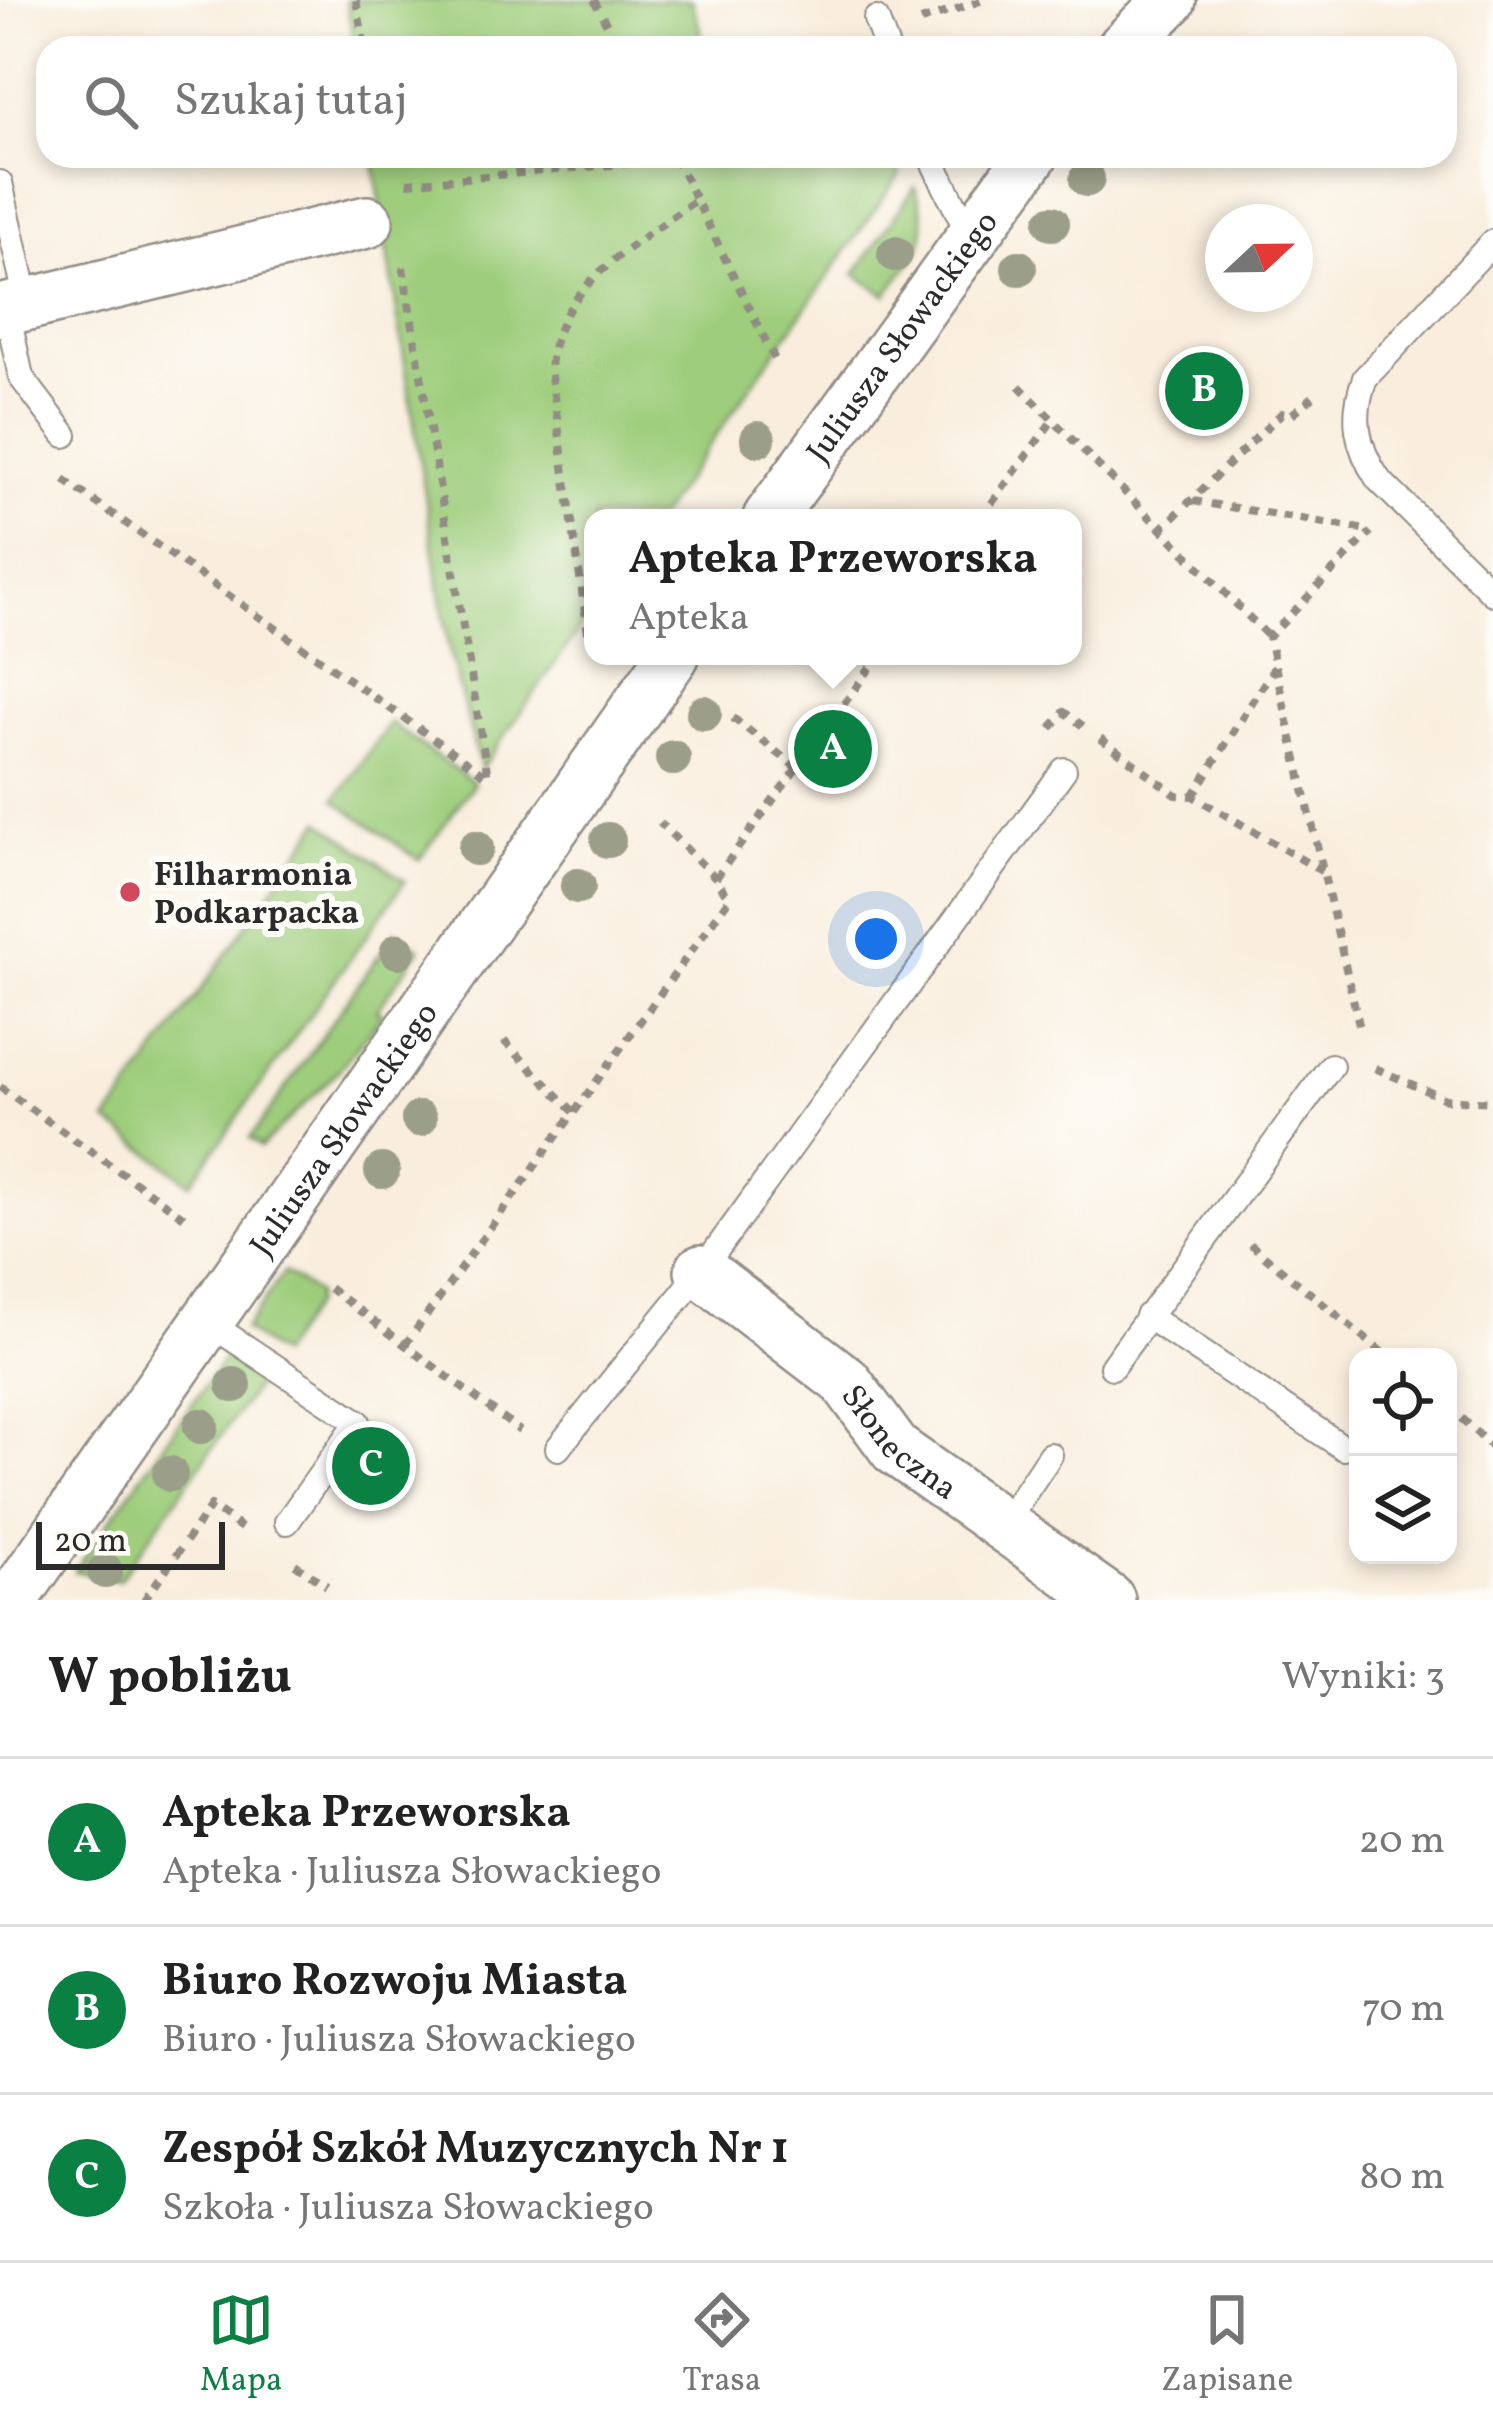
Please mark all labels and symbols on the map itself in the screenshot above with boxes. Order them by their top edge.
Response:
street label: Juliusza Słowackiego [797,203,1011,473]
north arrow [1205,204,1313,312]
pin: B [1165,346,1243,436]
pin: A [794,704,872,794]
place label: Filharmonia Podkarpacka [154,854,359,938]
marker: Filharmonia Podkarpacka [117,879,143,905]
your location [846,909,906,969]
street label: Juliusza Słowackiego [241,994,451,1267]
street label: Słoneczna [828,1377,965,1513]
pin: C [332,1421,410,1511]
scale bar [36,1516,225,1569]

